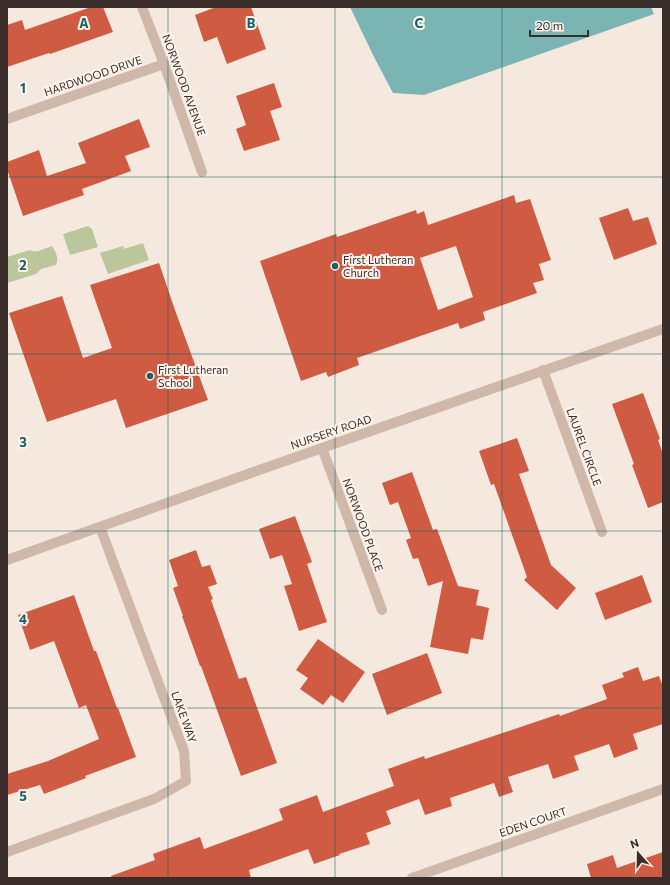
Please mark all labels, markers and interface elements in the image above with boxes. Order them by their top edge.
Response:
scale bar [530,12,588,38]
text: A [79,15,89,31]
text: B [247,15,256,31]
text: C [415,15,424,31]
text: 20 m [536,18,563,32]
street label: NORWOOD AVENUE [160,32,209,137]
street label: HARDWOOD DRIVE [42,53,144,98]
text: 1 [20,80,26,96]
place label: First Lutheran Church [343,253,413,279]
text: 2 [19,257,27,273]
marker: First Lutheran Church [330,261,340,271]
place label: First Lutheran School [158,363,228,389]
marker: First Lutheran School [145,371,155,381]
street label: LAUREL CIRCLE [564,406,605,488]
street label: NURSERY ROAD [289,412,373,451]
text: 3 [19,434,27,450]
street label: NORWOOD PLACE [341,476,386,573]
text: 4 [19,611,27,627]
street label: LAKE WAY [169,689,200,744]
text: 5 [19,788,27,804]
street label: EDEN COURT [497,804,568,839]
north arrow [618,833,658,873]
text: N [628,836,641,851]

